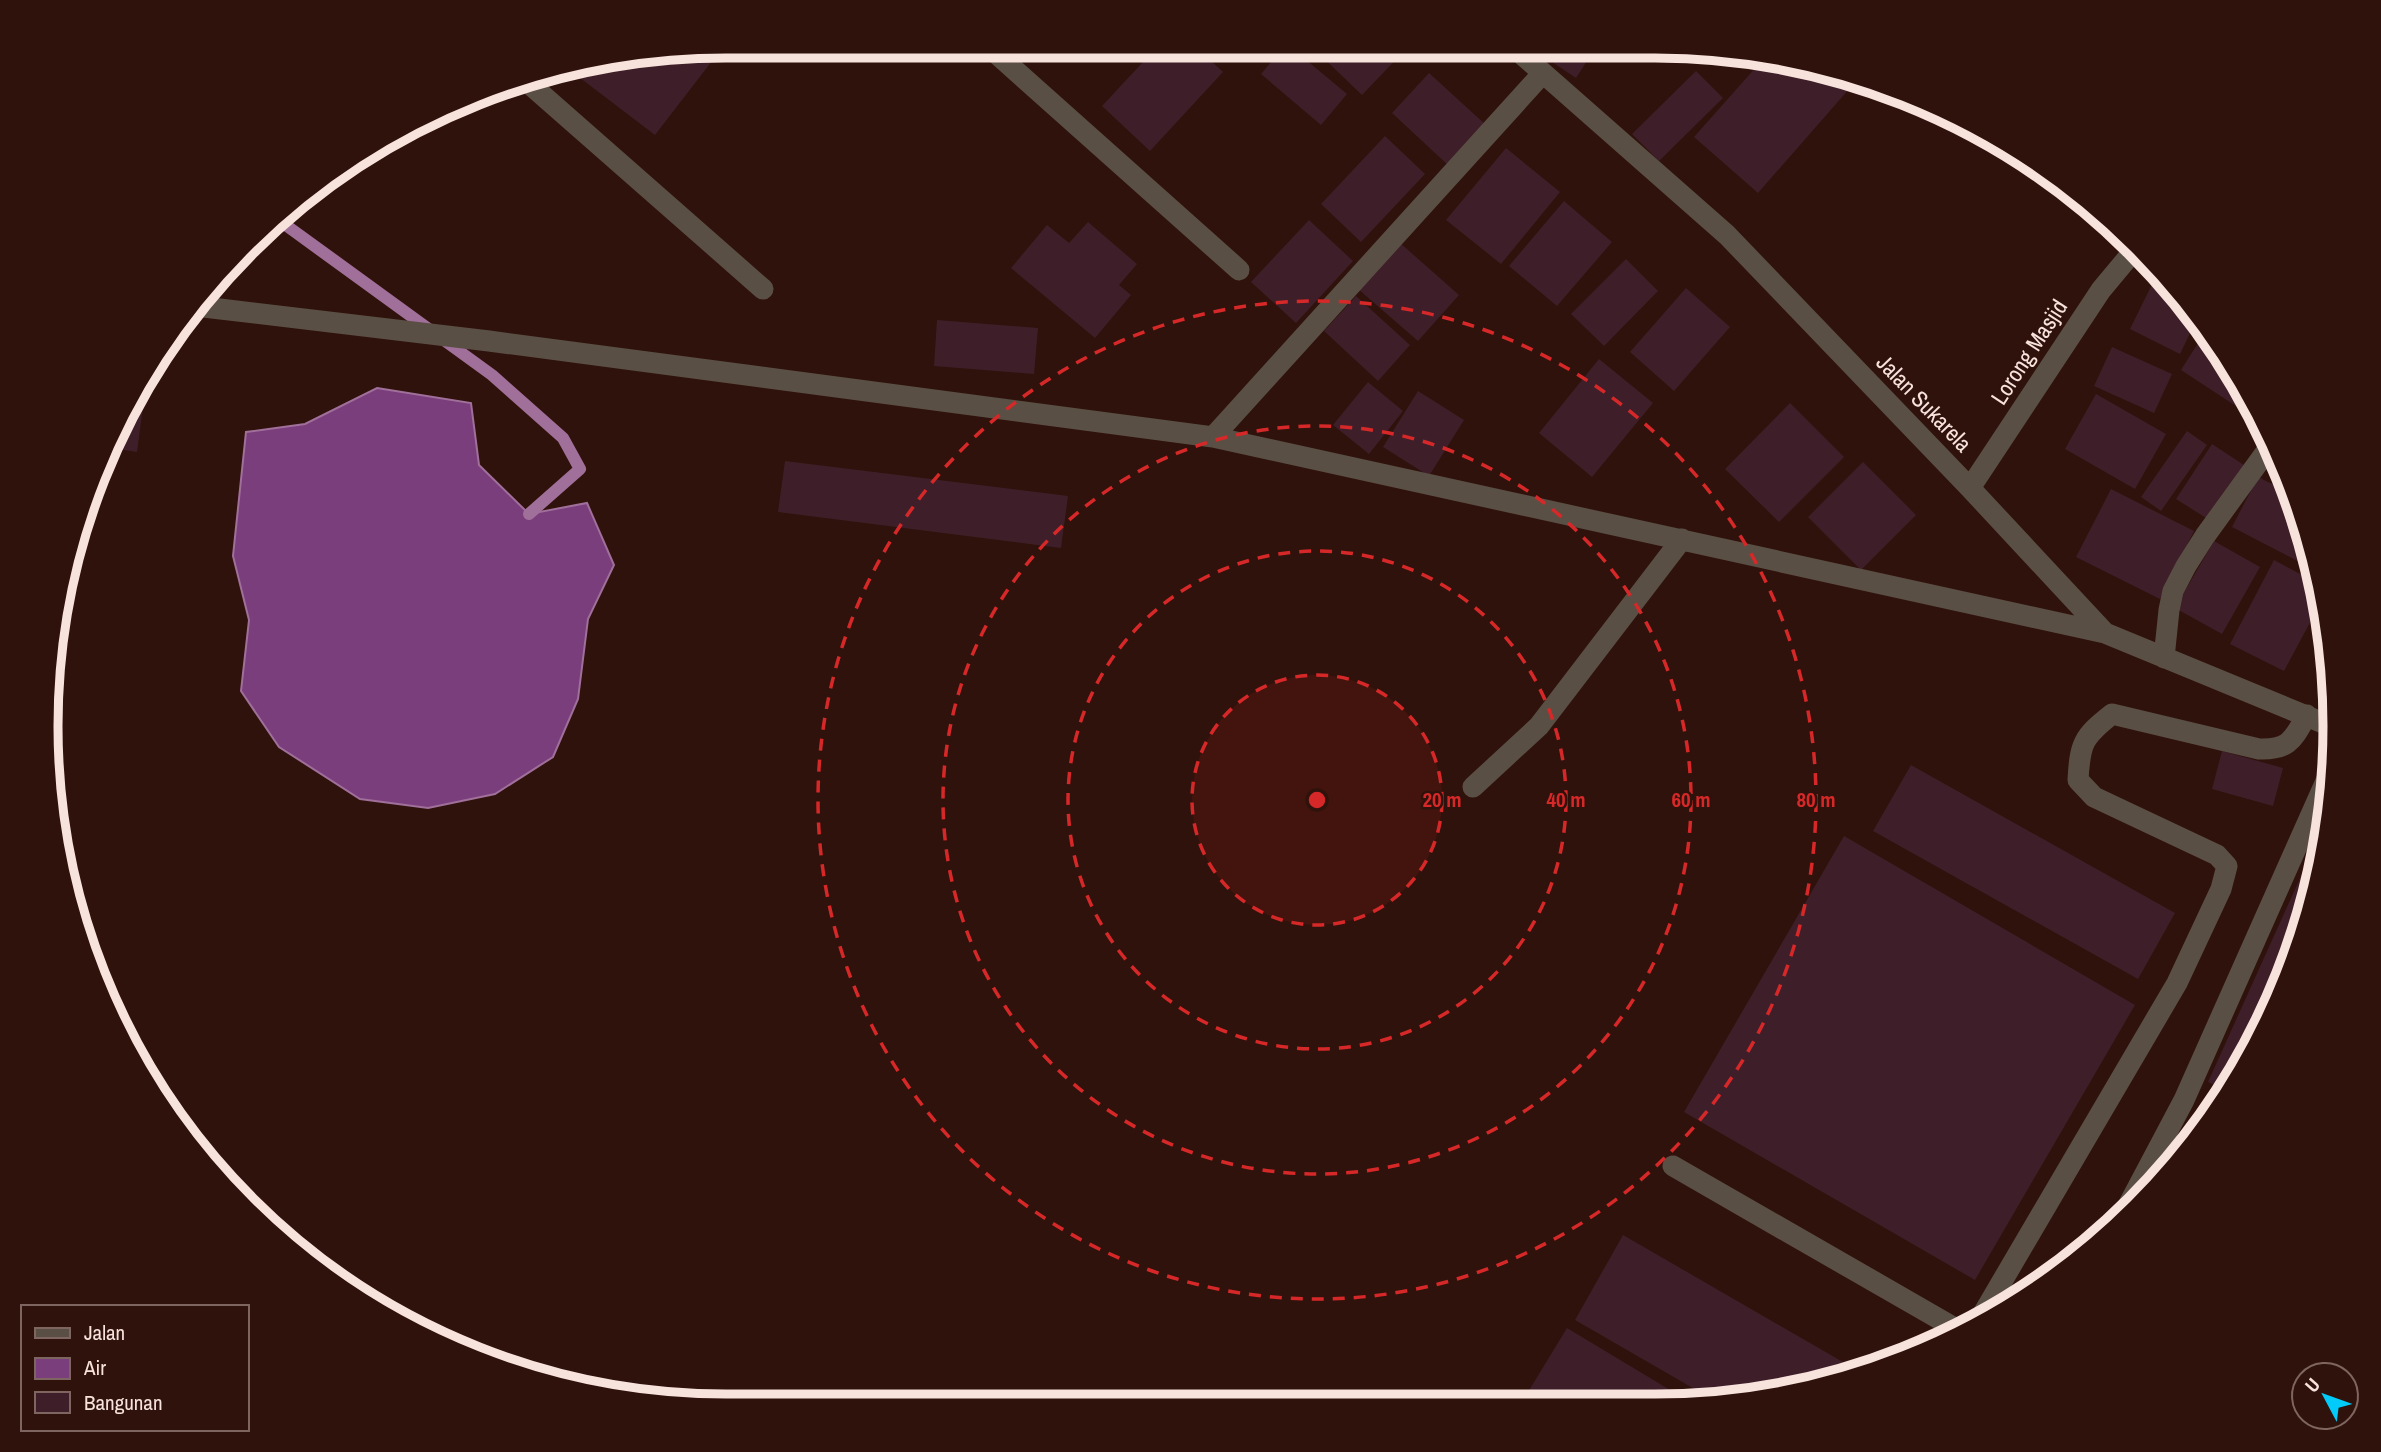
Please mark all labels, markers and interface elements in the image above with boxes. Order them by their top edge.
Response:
street label: Lorong Masjid [1983,293,2074,410]
street label: Jalan Sukarela [1870,347,1979,459]
text: 20 m [1422,785,1462,814]
text: 40 m [1546,785,1586,814]
text: 60 m [1671,785,1711,814]
text: 80 m [1796,785,1836,814]
centre of rings [1305,788,1329,812]
legend [21,1305,248,1431]
text: Jalan [84,1318,125,1347]
text: Air [83,1353,106,1382]
north arrow [2290,1361,2360,1431]
text: U [2299,1372,2326,1398]
text: Bangunan [84,1388,163,1417]

